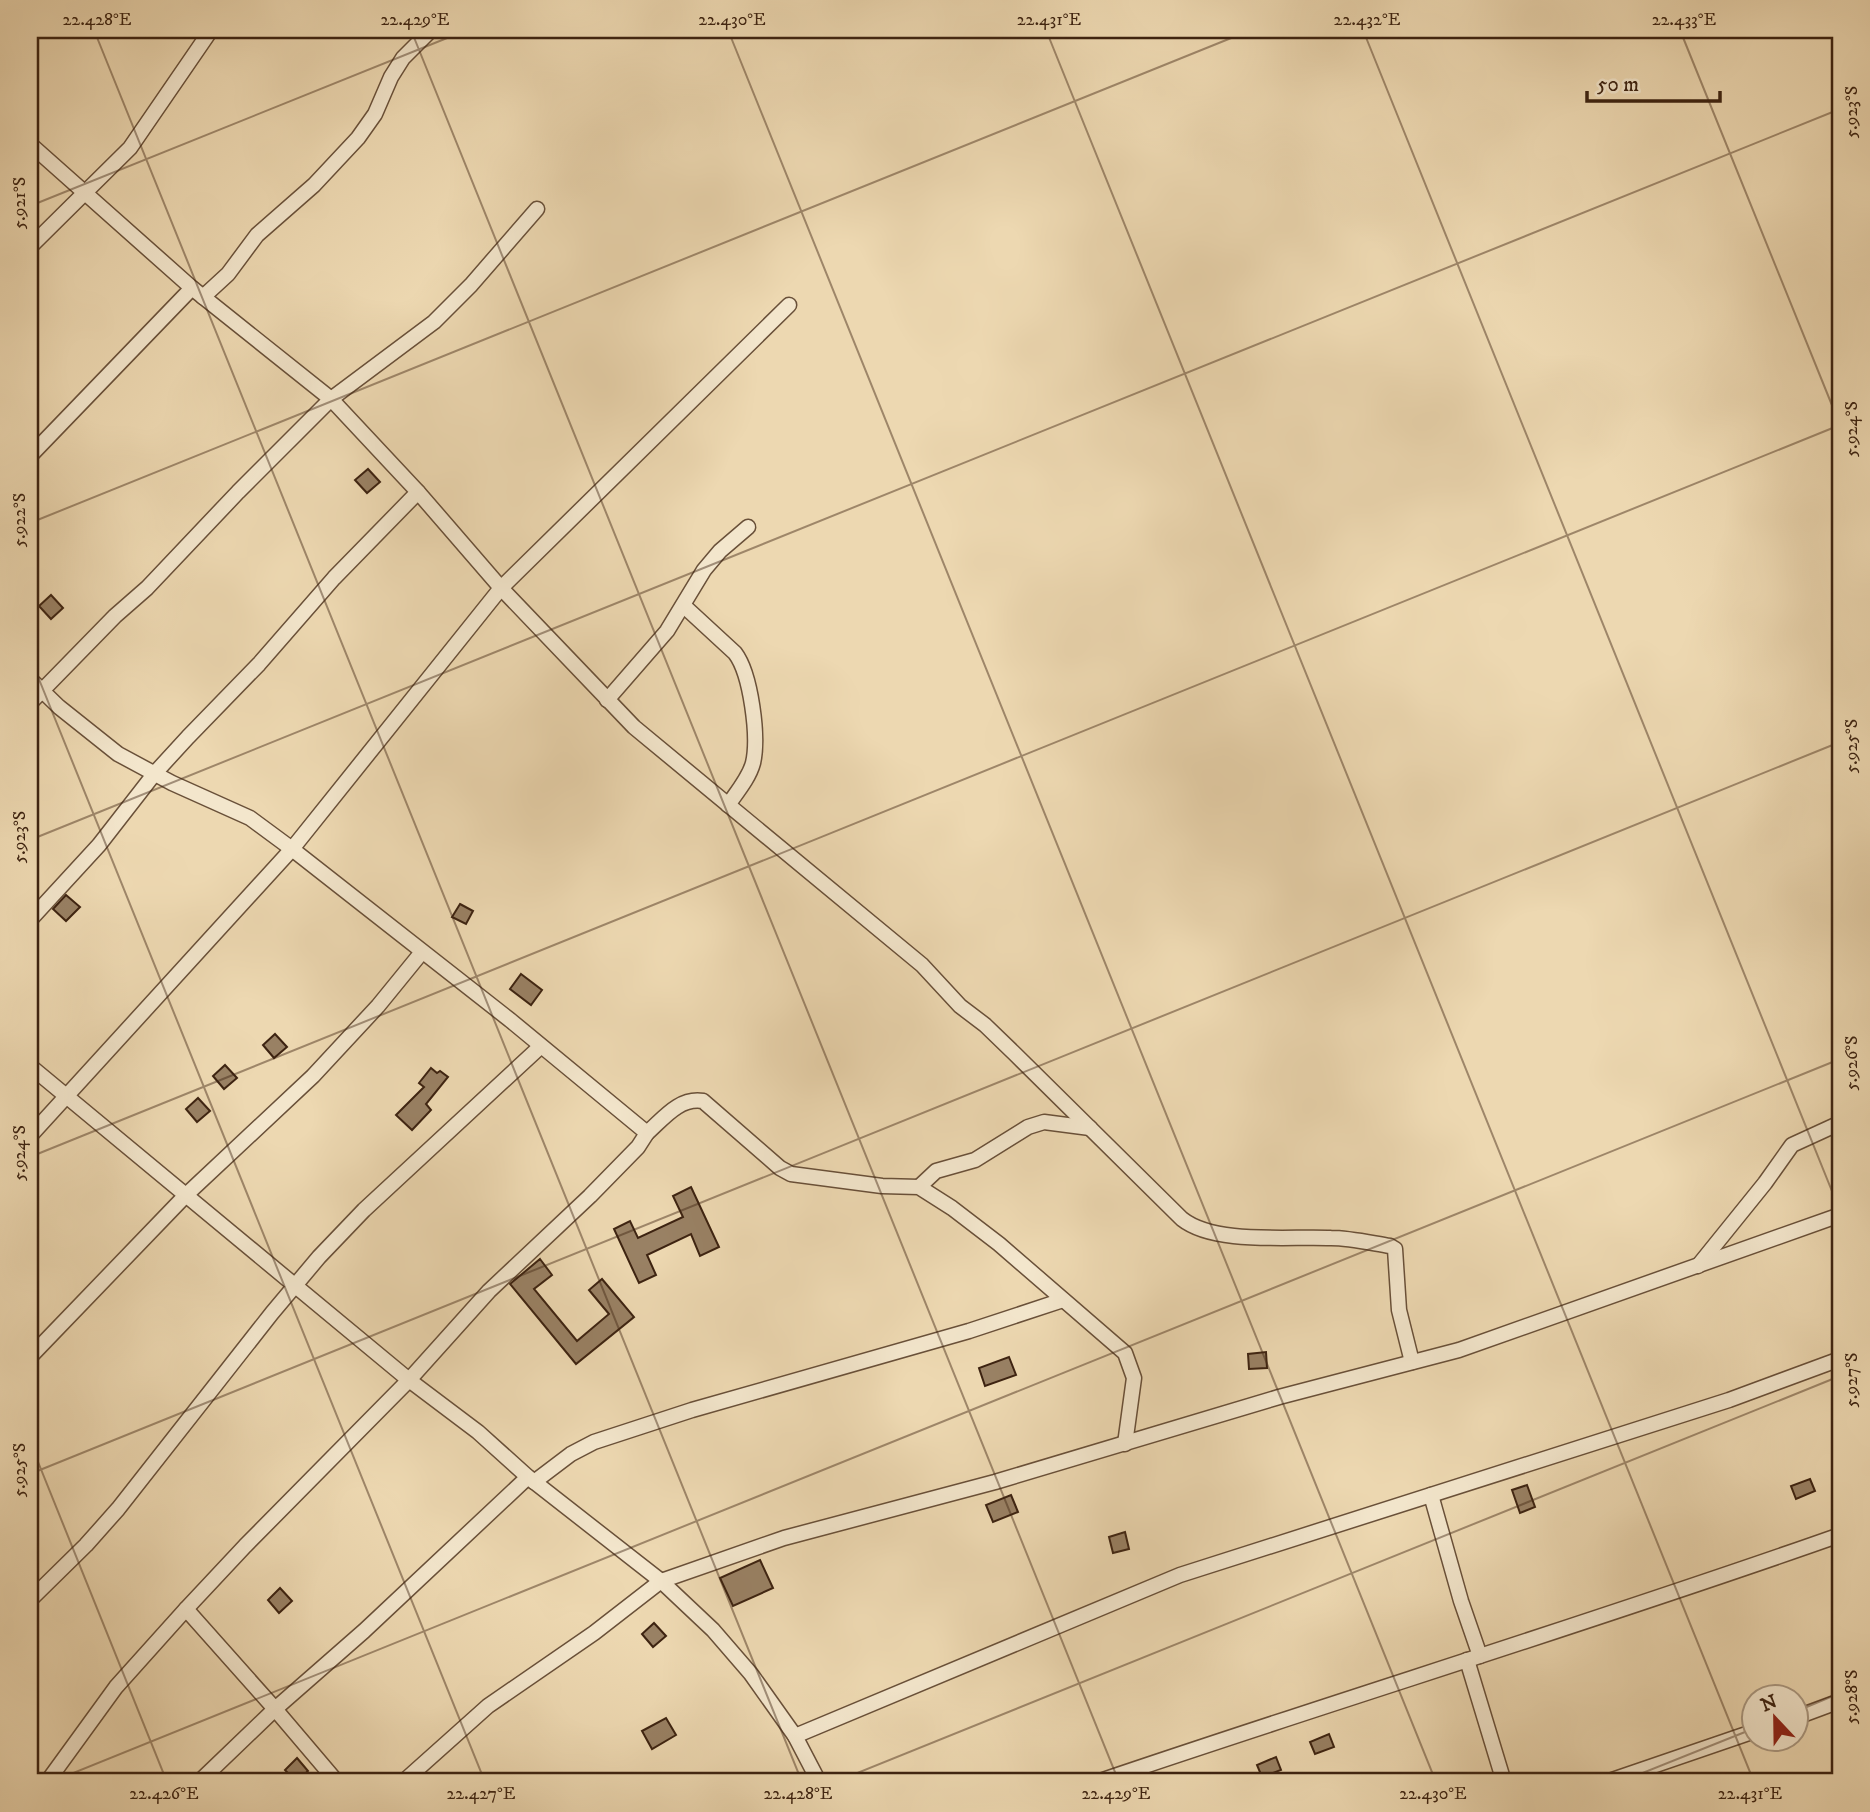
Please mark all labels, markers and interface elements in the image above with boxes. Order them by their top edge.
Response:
text: 22.428°E [62,9,132,31]
text: 22.429°E [380,9,450,31]
text: 22.430°E [698,9,766,31]
text: 22.431°E [1017,9,1082,31]
text: 22.432°E [1334,9,1401,31]
text: 22.433°E [1652,9,1717,31]
scale bar [1587,60,1720,104]
text: 50 m [1597,72,1639,98]
text: 5.923°S [1841,86,1863,138]
text: 5.921°S [9,177,31,229]
text: 5.924°S [1841,401,1863,457]
text: 5.922°S [9,493,31,547]
text: 5.925°S [1841,719,1863,773]
text: 5.923°S [9,811,31,863]
text: 5.926°S [1841,1035,1863,1091]
text: 5.924°S [9,1125,31,1181]
text: 5.927°S [1841,1353,1863,1407]
text: 5.925°S [9,1443,31,1497]
text: 5.928°S [1841,1670,1863,1724]
north arrow [1741,1682,1811,1752]
text: N [1758,1690,1781,1717]
text: 22.426°E [129,1783,199,1805]
text: 22.427°E [446,1783,516,1805]
text: 22.428°E [763,1783,833,1805]
text: 22.429°E [1081,1783,1151,1805]
text: 22.430°E [1399,1783,1467,1805]
text: 22.431°E [1718,1783,1783,1805]

